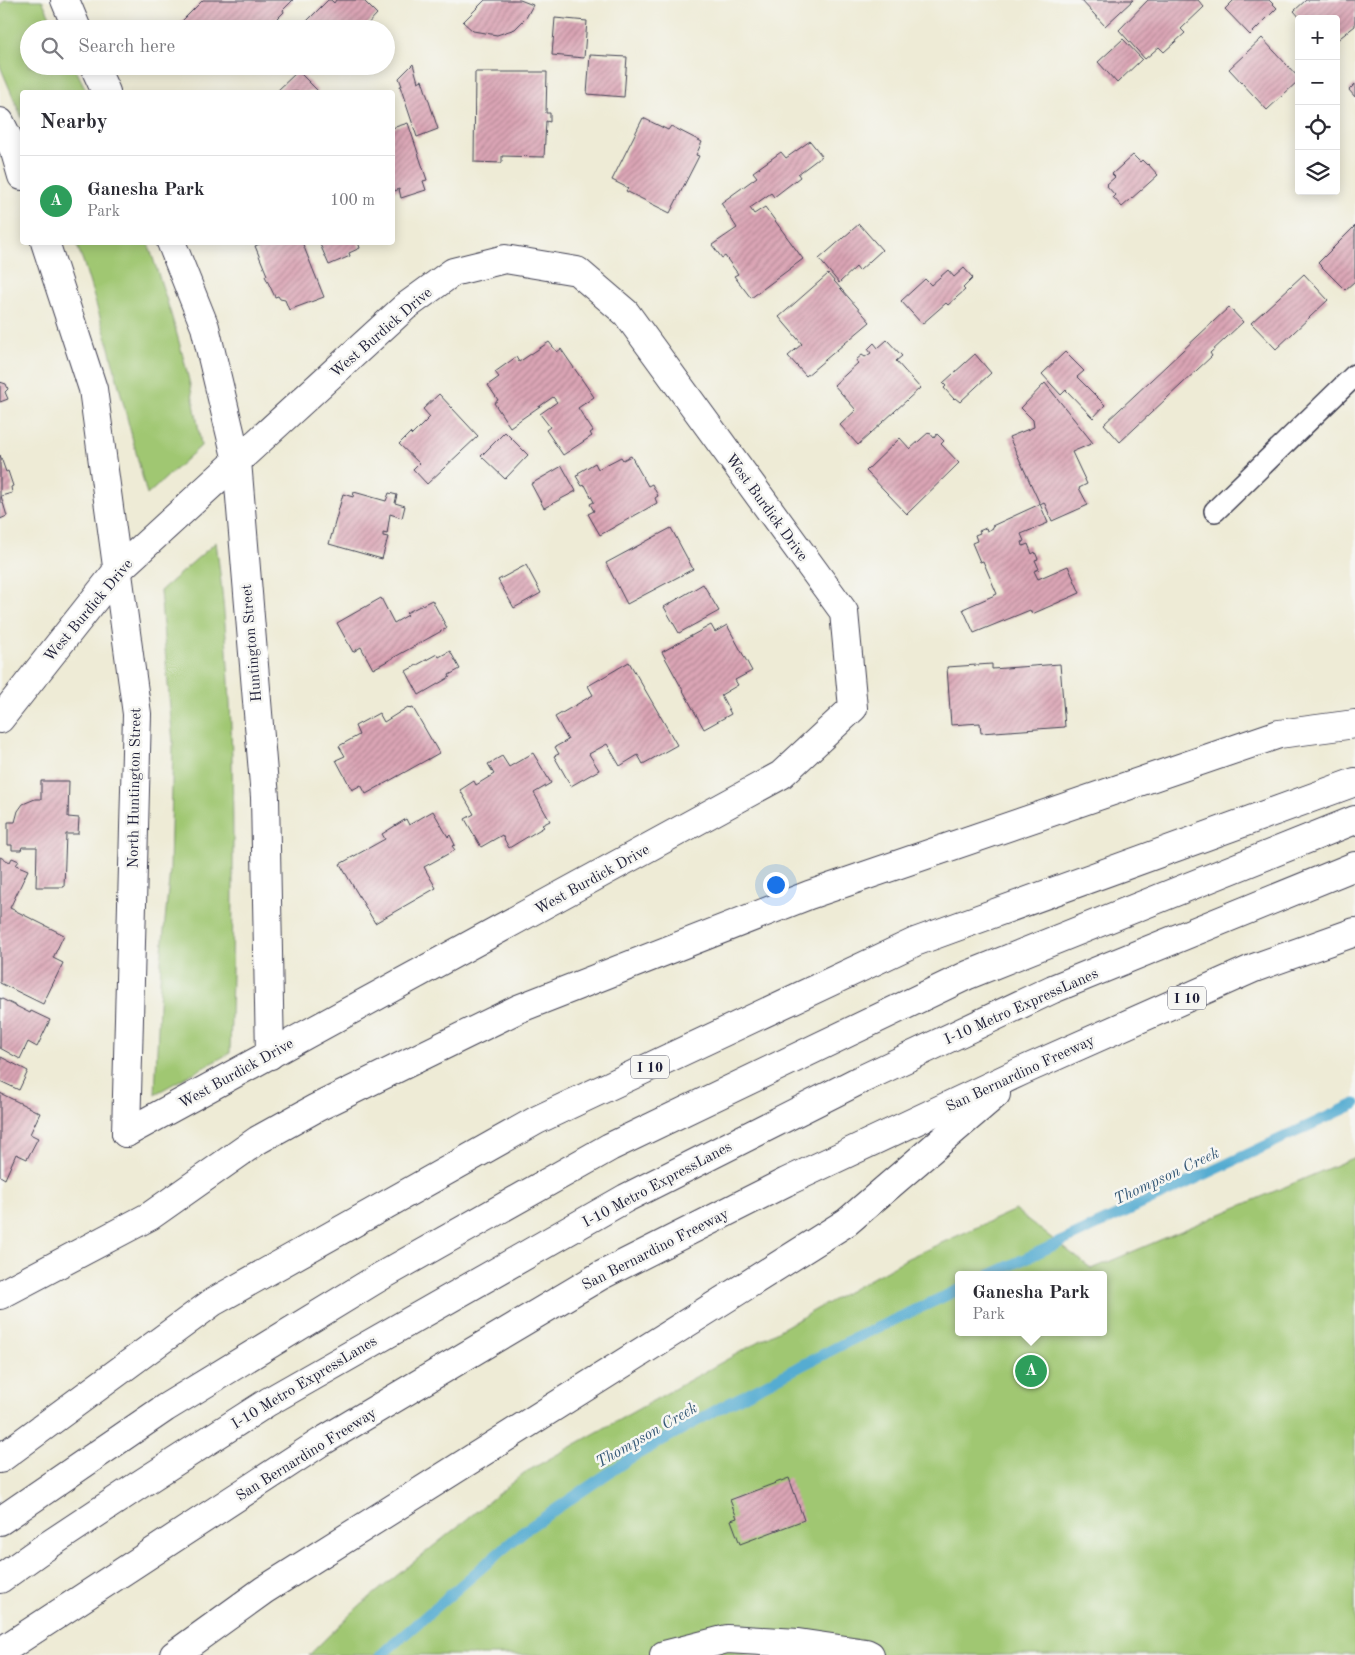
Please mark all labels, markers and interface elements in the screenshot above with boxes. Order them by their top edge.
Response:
map controls [1295,15,1340,195]
button: + [1295,15,1340,60]
search box [20,20,395,75]
icon: search [38,34,66,62]
text: Search here [78,38,175,57]
button: − [1295,60,1340,105]
button: locate [1295,105,1340,150]
text: Nearby [40,112,108,133]
button: layers [1295,150,1340,195]
text: Ganesha Park [87,181,205,200]
text: A [50,193,62,209]
text: 100 m [330,193,375,209]
text: Park [87,204,120,220]
street label: West Burdick Drive [329,285,435,381]
street label: West Burdick Drive [722,452,810,564]
street label: West Burdick Drive [42,557,136,665]
street label: Huntington Street [240,583,265,702]
street label: North Huntington Street [127,707,144,869]
street label: West Burdick Drive [533,843,653,918]
your location [763,872,789,898]
street label: I-10 Metro ExpressLanes [942,967,1101,1048]
road number: I 10 [1168,986,1206,1010]
street label: San Bernardino Freeway [944,1033,1097,1115]
street label: West Burdick Drive [177,1037,297,1112]
road number: I 10 [631,1056,669,1078]
street label: I-10 Metro ExpressLanes [581,1140,735,1231]
water label: Thompson Creek [1112,1145,1222,1208]
street label: San Bernardino Freeway [580,1207,731,1294]
popup [955,1271,1107,1336]
text: Ganesha Park [972,1284,1090,1303]
text: Park [972,1307,1005,1323]
street label: I-10 Metro ExpressLanes [230,1334,380,1433]
pin: A [1015,1352,1047,1390]
water label: Thompson Creek [593,1400,701,1471]
street label: San Bernardino Freeway [234,1406,380,1505]

